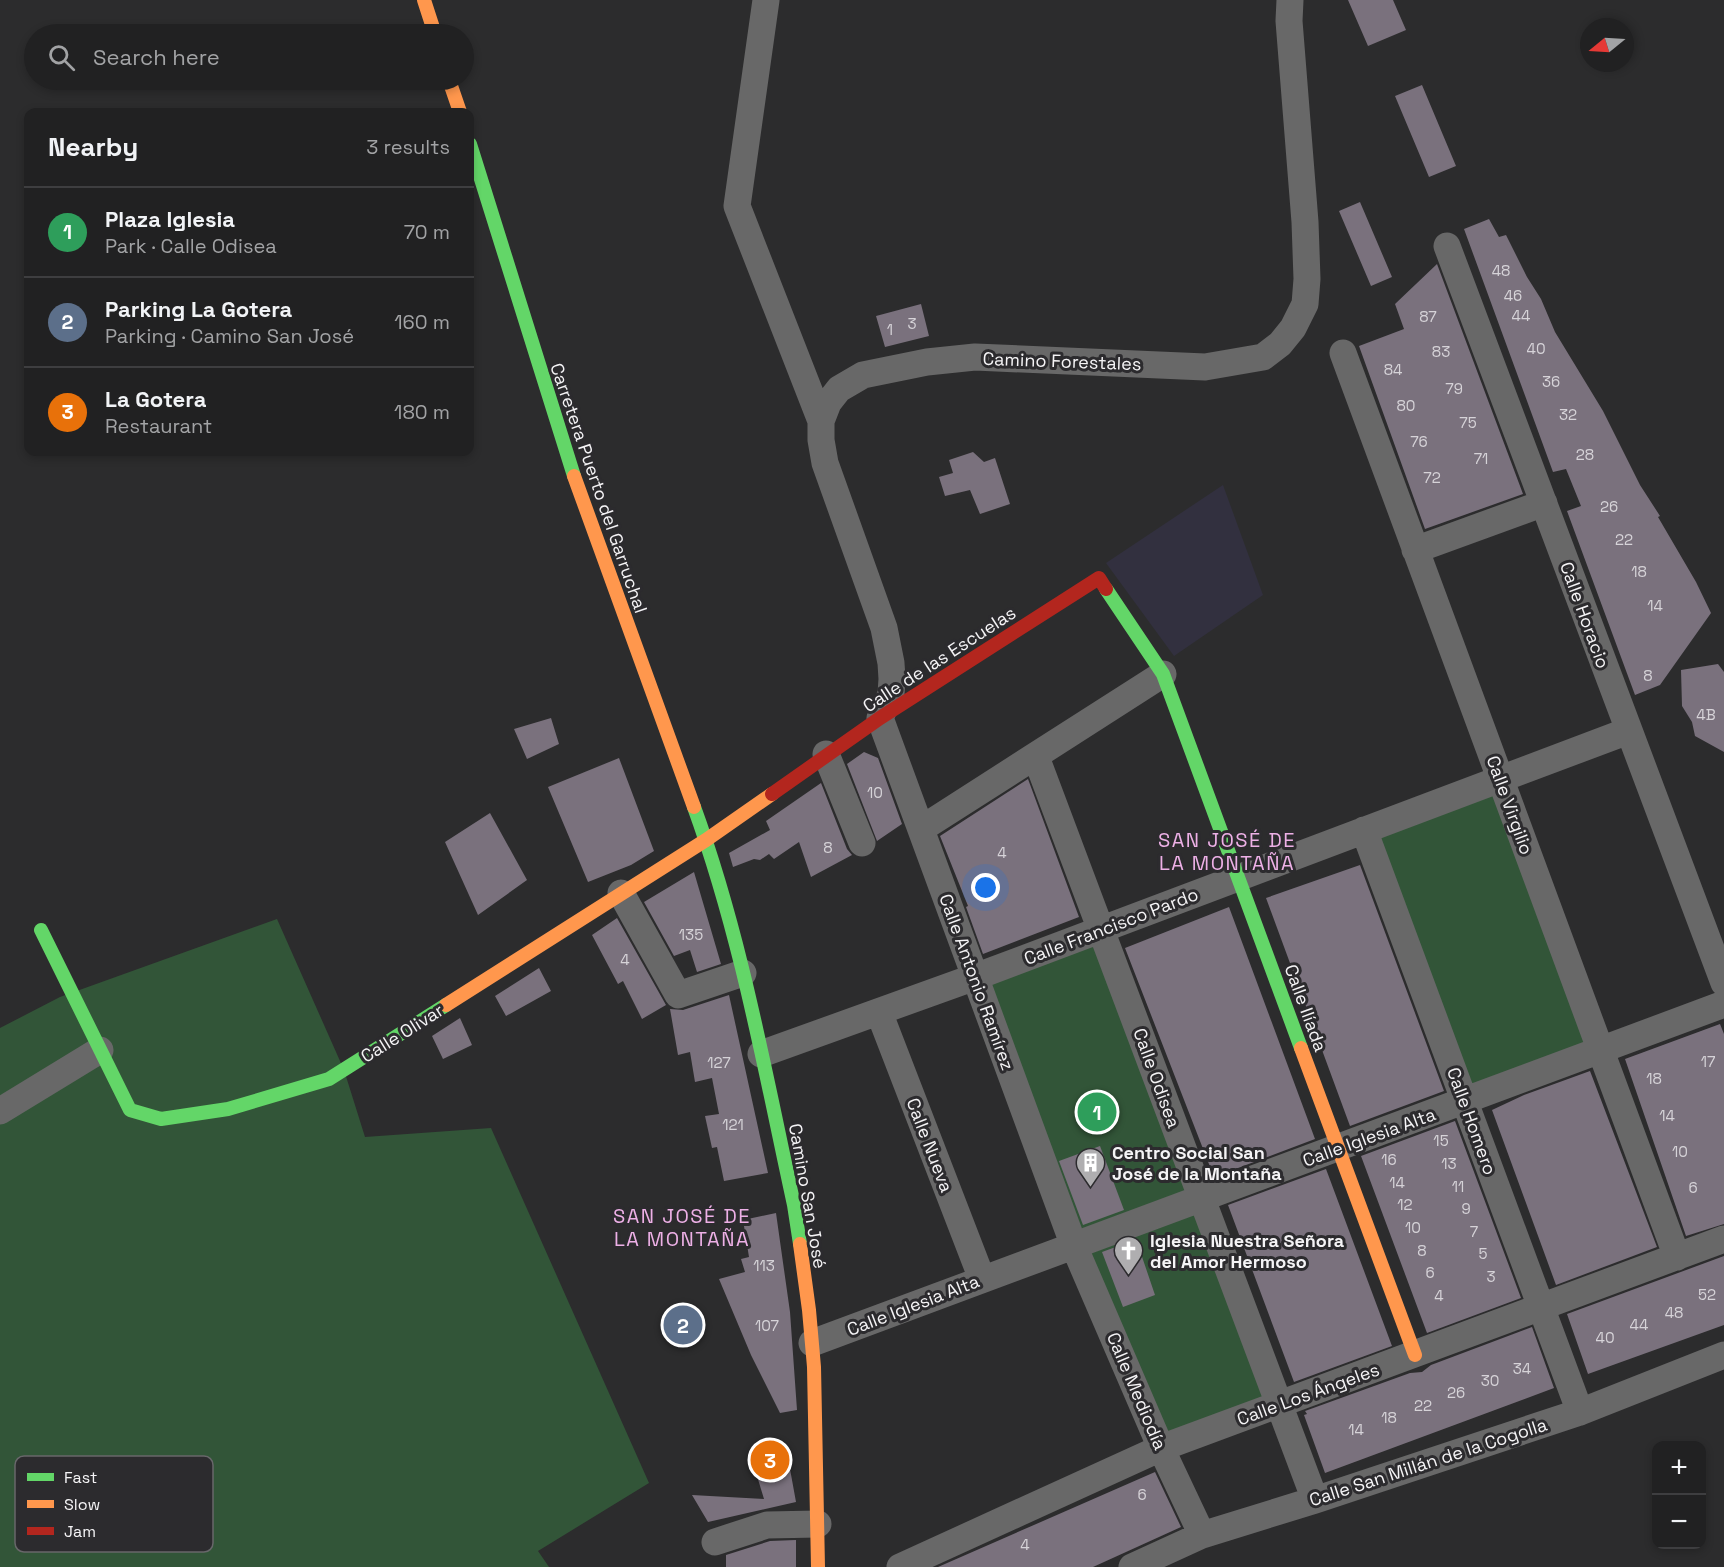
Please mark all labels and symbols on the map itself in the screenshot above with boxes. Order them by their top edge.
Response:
north arrow [1580,18,1634,72]
house number: 48 [1492,261,1510,280]
house number: 46 [1504,286,1522,305]
house number: 44 [1512,306,1530,325]
house number: 87 [1419,307,1437,326]
house number: 3 [907,314,917,333]
house number: 1 [887,320,893,339]
house number: 40 [1527,339,1546,358]
house number: 83 [1432,342,1450,361]
street label: Camino Forestales [982,347,1142,375]
street label: Carretera Puerto del Garruchal [545,360,653,616]
house number: 84 [1384,360,1402,379]
house number: 36 [1542,372,1560,391]
house number: 79 [1445,379,1463,398]
house number: 80 [1397,396,1415,415]
house number: 32 [1559,405,1577,424]
house number: 75 [1459,413,1477,432]
house number: 76 [1410,432,1428,451]
house number: 28 [1576,445,1594,464]
house number: 71 [1474,449,1488,468]
house number: 72 [1423,468,1441,487]
house number: 26 [1600,497,1618,516]
house number: 22 [1615,530,1633,549]
street label: Calle Horacio [1555,559,1615,671]
house number: 18 [1631,562,1647,581]
house number: 14 [1647,596,1663,615]
street label: Calle de las Escuelas [858,601,1020,717]
house number: 8 [1643,666,1653,685]
house number: 4B [1696,705,1716,724]
street label: Calle Virgilio [1481,752,1539,858]
house number: 10 [867,783,883,802]
district label: SAN JOSÉ DE LA MONTAÑA [1158,827,1296,876]
house number: 8 [823,838,833,857]
house number: 4 [997,843,1007,862]
your location [971,873,1000,902]
street label: Calle Francisco Pardo [1021,882,1201,970]
street label: Calle Antonio Ramírez [934,891,1020,1073]
house number: 135 [679,925,703,944]
house number: 4 [620,950,630,969]
street label: Calle Ilíada [1280,961,1332,1055]
street label: Calle Olivar [356,998,448,1068]
street label: Calle Odisea [1128,1025,1186,1131]
house number: 17 [1701,1052,1715,1071]
house number: 127 [707,1053,731,1072]
street label: Calle Homero [1442,1064,1502,1178]
house number: 18 [1646,1069,1662,1088]
pin: 1 [1078,1090,1116,1134]
street label: Calle Nueva [902,1095,958,1195]
street label: Calle Iglesia Alta [1299,1102,1439,1172]
house number: 14 [1659,1106,1675,1125]
house number: 121 [722,1115,744,1134]
street label: Camino San José [784,1122,832,1270]
house number: 15 [1433,1131,1449,1150]
place label: Centro Social San José de la Montaña [1112,1141,1282,1185]
house number: 10 [1672,1142,1688,1161]
building icon: Centro Social San José de la Montaña [1075,1146,1107,1188]
house number: 16 [1381,1150,1397,1169]
house number: 13 [1441,1154,1457,1173]
house number: 14 [1389,1173,1405,1192]
house number: 11 [1452,1177,1464,1196]
house number: 6 [1688,1178,1698,1197]
house number: 12 [1397,1195,1413,1214]
house number: 9 [1461,1199,1471,1218]
district label: SAN JOSÉ DE LA MONTAÑA [613,1203,751,1252]
house number: 10 [1405,1218,1421,1237]
house number: 7 [1470,1222,1478,1241]
place label: Iglesia Nuestra Señora del Amor Hermoso [1150,1229,1345,1273]
church icon: Iglesia Nuestra Señora del Amor Hermoso [1113,1234,1145,1276]
house number: 8 [1417,1241,1427,1260]
house number: 5 [1479,1244,1488,1263]
house number: 113 [753,1256,775,1275]
house number: 6 [1425,1263,1435,1282]
house number: 3 [1486,1267,1496,1286]
street label: Calle Iglesia Alta [844,1269,982,1341]
house number: 52 [1698,1285,1716,1304]
house number: 4 [1434,1286,1444,1305]
pin: 2 [664,1302,702,1348]
house number: 48 [1665,1303,1683,1322]
house number: 44 [1630,1315,1648,1334]
house number: 107 [755,1316,779,1335]
house number: 40 [1596,1328,1615,1347]
street label: Calle Mediodía [1102,1329,1172,1453]
street label: Calle Los Ángeles [1234,1358,1382,1430]
house number: 34 [1513,1359,1531,1378]
house number: 30 [1481,1371,1499,1390]
house number: 26 [1447,1383,1465,1402]
house number: 22 [1414,1396,1432,1415]
house number: 18 [1381,1408,1397,1427]
street label: Calle San Millán de la Cogolla [1306,1413,1550,1511]
house number: 14 [1348,1420,1364,1439]
pin: 3 [750,1438,790,1482]
legend [15,1456,213,1552]
text: Fast [64,1467,97,1488]
house number: 6 [1137,1485,1147,1504]
text: Slow [64,1494,100,1515]
text: Jam [64,1521,96,1542]
house number: 4 [1020,1535,1030,1554]

